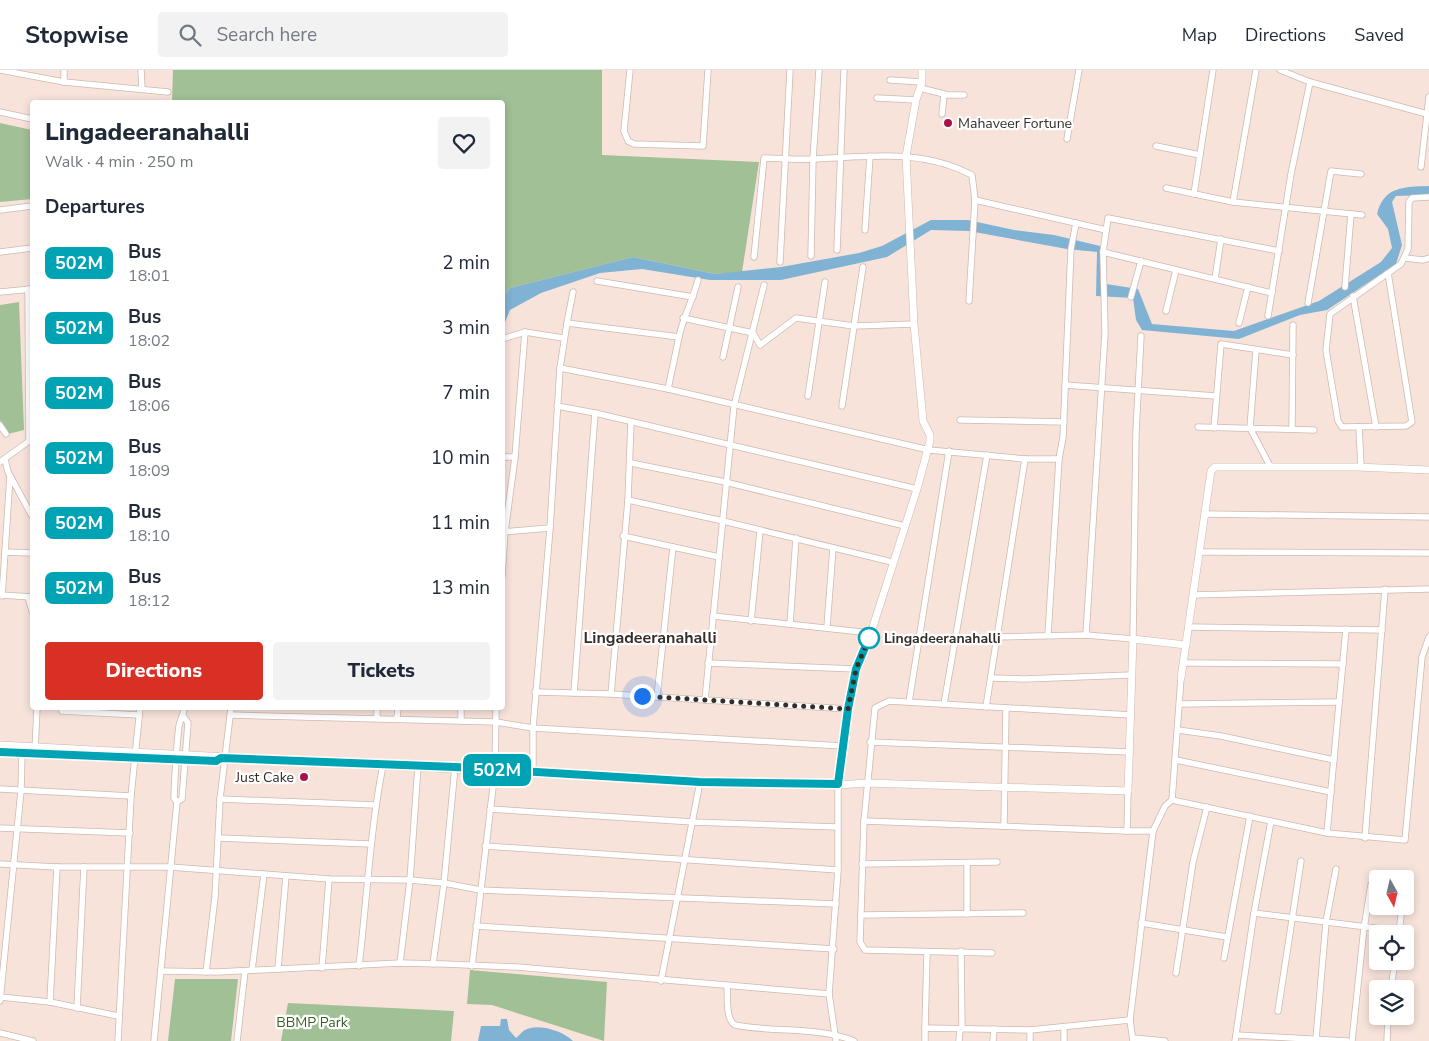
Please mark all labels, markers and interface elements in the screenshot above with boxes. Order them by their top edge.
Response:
search box [158,12,508,57]
text: Stopwise [25,19,128,51]
icon: search [176,21,204,49]
text: Search here [216,22,317,48]
text: Map [1182,23,1217,47]
text: Directions [1245,23,1326,47]
text: Saved [1354,23,1404,47]
place label: Mahaveer Fortune [958,114,1072,133]
text: Lingadeeranahalli [45,116,249,148]
button: heart [438,117,490,169]
marker: Mahaveer Fortune [942,117,954,129]
text: Walk · 4 min · 250 m [45,151,193,173]
text: Departures [45,194,145,220]
text: Bus [128,239,161,265]
text: 2 min [442,250,490,276]
text: 502M [55,251,103,275]
text: 18:01 [128,265,170,287]
text: Bus [128,304,161,330]
text: 3 min [442,315,490,341]
text: 502M [55,316,103,340]
text: 18:02 [128,330,170,352]
text: Bus [128,369,161,395]
text: 7 min [442,380,490,406]
text: 502M [55,381,103,405]
text: 18:06 [128,395,170,417]
text: Bus [128,434,161,460]
text: 10 min [431,445,490,471]
text: 502M [55,446,103,470]
text: 18:09 [128,460,170,482]
text: Bus [128,499,161,525]
text: 11 min [431,510,490,536]
text: 502M [55,511,103,535]
text: 18:10 [128,525,170,547]
text: Bus [128,564,161,590]
text: 13 min [431,575,490,601]
text: 502M [55,576,103,600]
text: 18:12 [128,590,170,612]
district label: Lingadeeranahalli [583,627,717,649]
marker: Lingadeeranahalli [858,627,880,649]
place label: Lingadeeranahalli [884,629,1001,648]
button: Directions [45,642,263,700]
button: Tickets [273,642,490,700]
your location [630,684,655,709]
line badge: 502M [462,754,532,786]
text: 502M [473,758,521,782]
place label: Just Cake [235,768,294,787]
marker: Just Cake [298,771,310,783]
north arrow [1369,870,1414,915]
map controls [1369,870,1414,1025]
button: locate [1369,925,1414,970]
button: layers [1369,980,1414,1025]
park label: BBMP Park [276,1013,349,1032]

